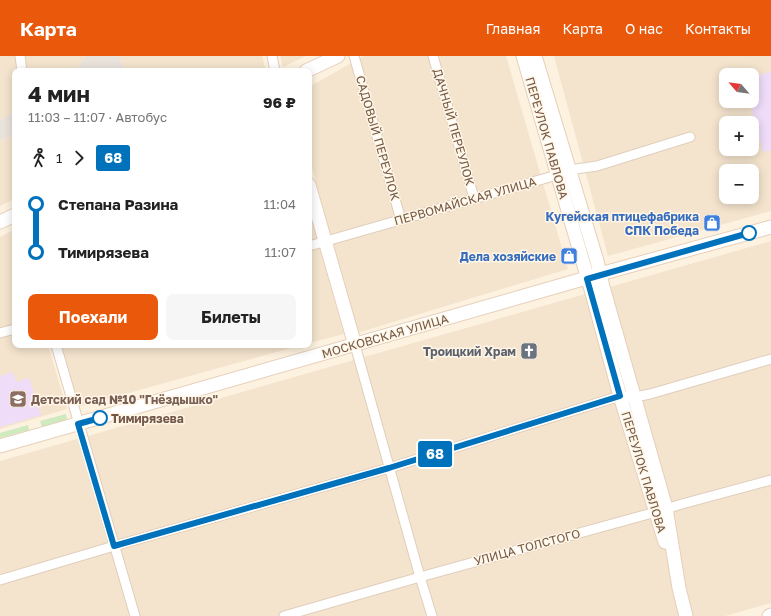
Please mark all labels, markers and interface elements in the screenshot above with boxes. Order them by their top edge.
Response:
text: Карта [20,17,77,40]
text: Главная [486,20,540,37]
text: Карта [562,20,603,37]
text: О нас [625,20,663,37]
text: Контакты [685,20,751,37]
street label: ДАЧНЫЙ ПЕРЕУЛОК [430,67,478,188]
north arrow [719,68,759,108]
map controls [719,68,759,204]
street label: САДОВЫЙ ПЕРЕУЛОК [353,74,403,203]
street label: ПЕРЕУЛОК ПАВЛОВА [522,75,572,201]
text: 4 мин [28,80,90,107]
text: 96 ₽ [263,93,296,111]
text: 11:03 – 11:07 · Автобус [28,109,167,125]
button: + [719,116,759,156]
icon: walk [28,147,50,169]
icon: forward [68,147,90,169]
text: 68 [104,149,122,166]
text: 1 [56,150,62,166]
button: − [719,164,759,204]
street label: ПЕРВОМАЙСКАЯ УЛИЦА [392,174,538,228]
text: Степана Разина [58,195,178,213]
text: 11:04 [263,196,296,212]
place label: Кугейская птицефабрика СПК Победа [546,209,699,238]
shop icon: Кугейская птицефабрика СПК Победа [702,213,722,233]
unlabelled marker [741,225,757,241]
text: Тимирязева [58,243,149,261]
text: 11:07 [265,244,296,260]
shop icon: Дела хозяйские [559,246,579,266]
place label: Дела хозяйские [460,249,556,264]
button: Поехали [28,294,158,340]
button: Билеты [166,294,296,340]
street label: МОСКОВСКАЯ УЛИЦА [320,311,450,361]
church icon: Троицкий Храм [519,341,539,361]
place label: Троицкий Храм [423,344,516,359]
school or university icon: Детский сад №10 "Гнёздышко" [8,389,28,409]
place label: Детский сад №10 "Гнёздышко" [31,392,218,407]
street label: ПЕРЕУЛОК ПАВЛОВА [618,409,670,535]
marker: Тимирязева [92,410,108,426]
place label: Тимирязева [111,411,184,426]
line badge: 68 [417,441,453,467]
text: 68 [426,445,444,462]
street label: УЛИЦА ТОЛСТОГО [472,526,582,568]

